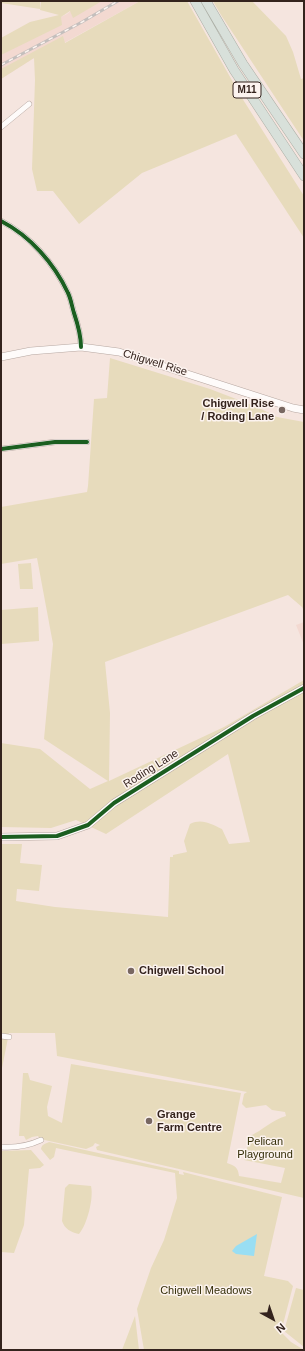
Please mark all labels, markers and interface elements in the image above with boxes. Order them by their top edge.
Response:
road number: M11 [233,82,261,98]
street label: Chigwell Rise [121,347,189,379]
place label: Chigwell Rise / Roding Lane [201,397,274,423]
marker: Chigwell Rise / Roding Lane [277,405,287,415]
street label: Roding Lane [121,747,181,791]
place label: Chigwell School [139,964,224,978]
marker: Chigwell School [126,966,136,976]
place label: Grange Farm Centre [157,1108,222,1134]
marker: Grange Farm Centre [144,1116,154,1126]
park label: Pelican Playground [237,1135,293,1161]
park label: Chigwell Meadows [160,1284,252,1298]
north arrow [253,1299,293,1339]
text: N [274,1321,288,1335]

